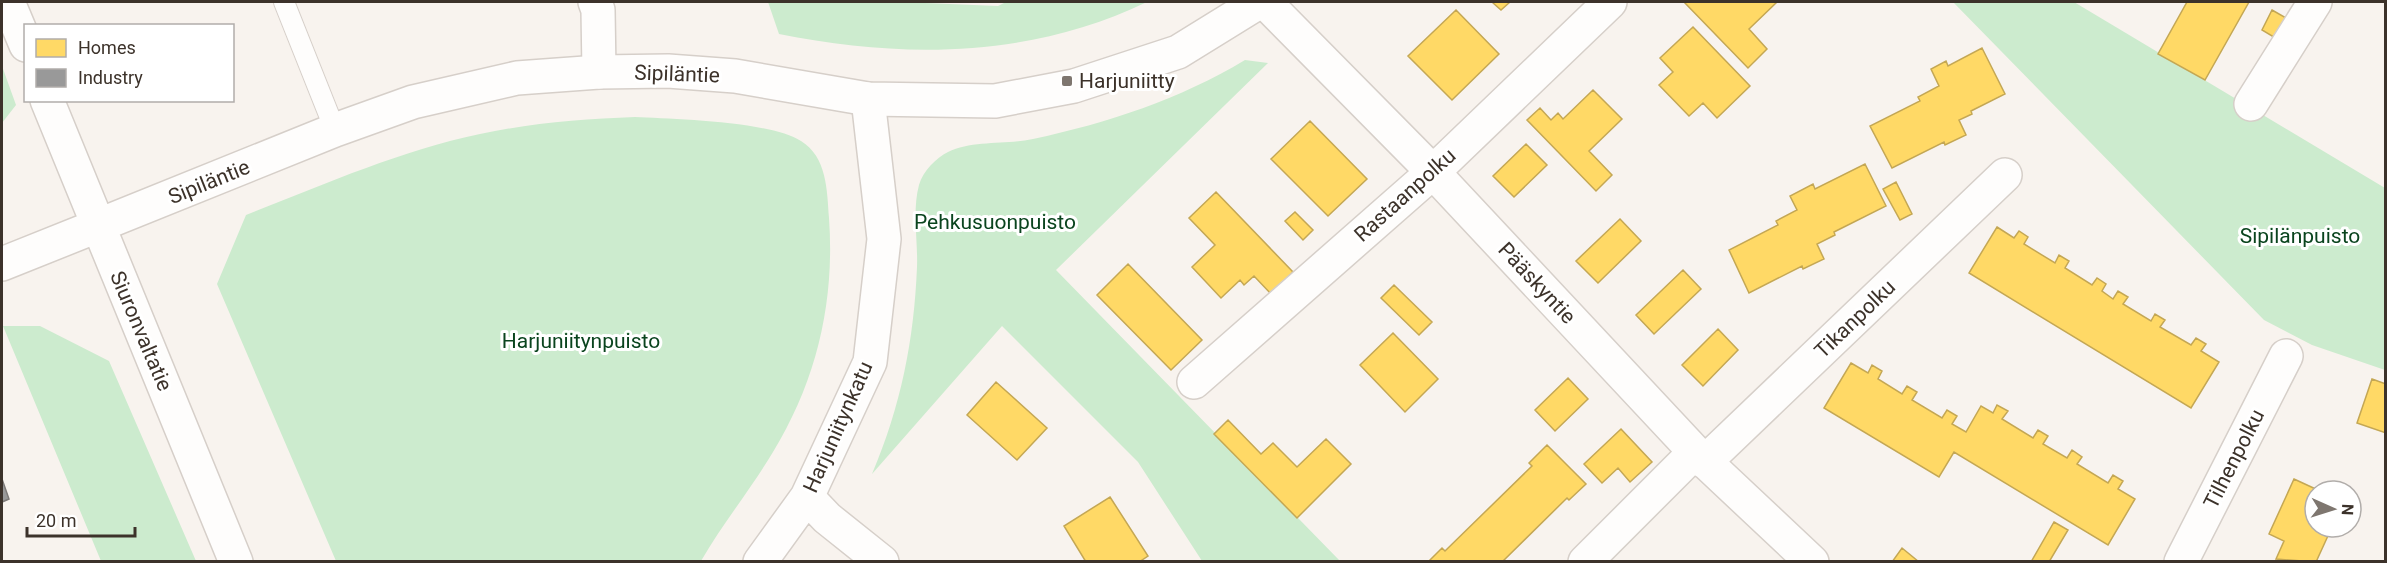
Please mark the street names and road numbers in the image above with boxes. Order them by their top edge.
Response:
street label: Sipiläntie [634,61,720,87]
street label: Rastaanpolku [1350,143,1460,247]
street label: Sipiläntie [165,155,253,209]
street label: Pääskyntie [1493,237,1581,329]
street label: Siuronvaltatie [105,268,177,394]
street label: Tikanpolku [1810,275,1900,363]
street label: Harjuniitynkatu [798,358,878,496]
street label: Tilhenpolku [2199,405,2269,513]

